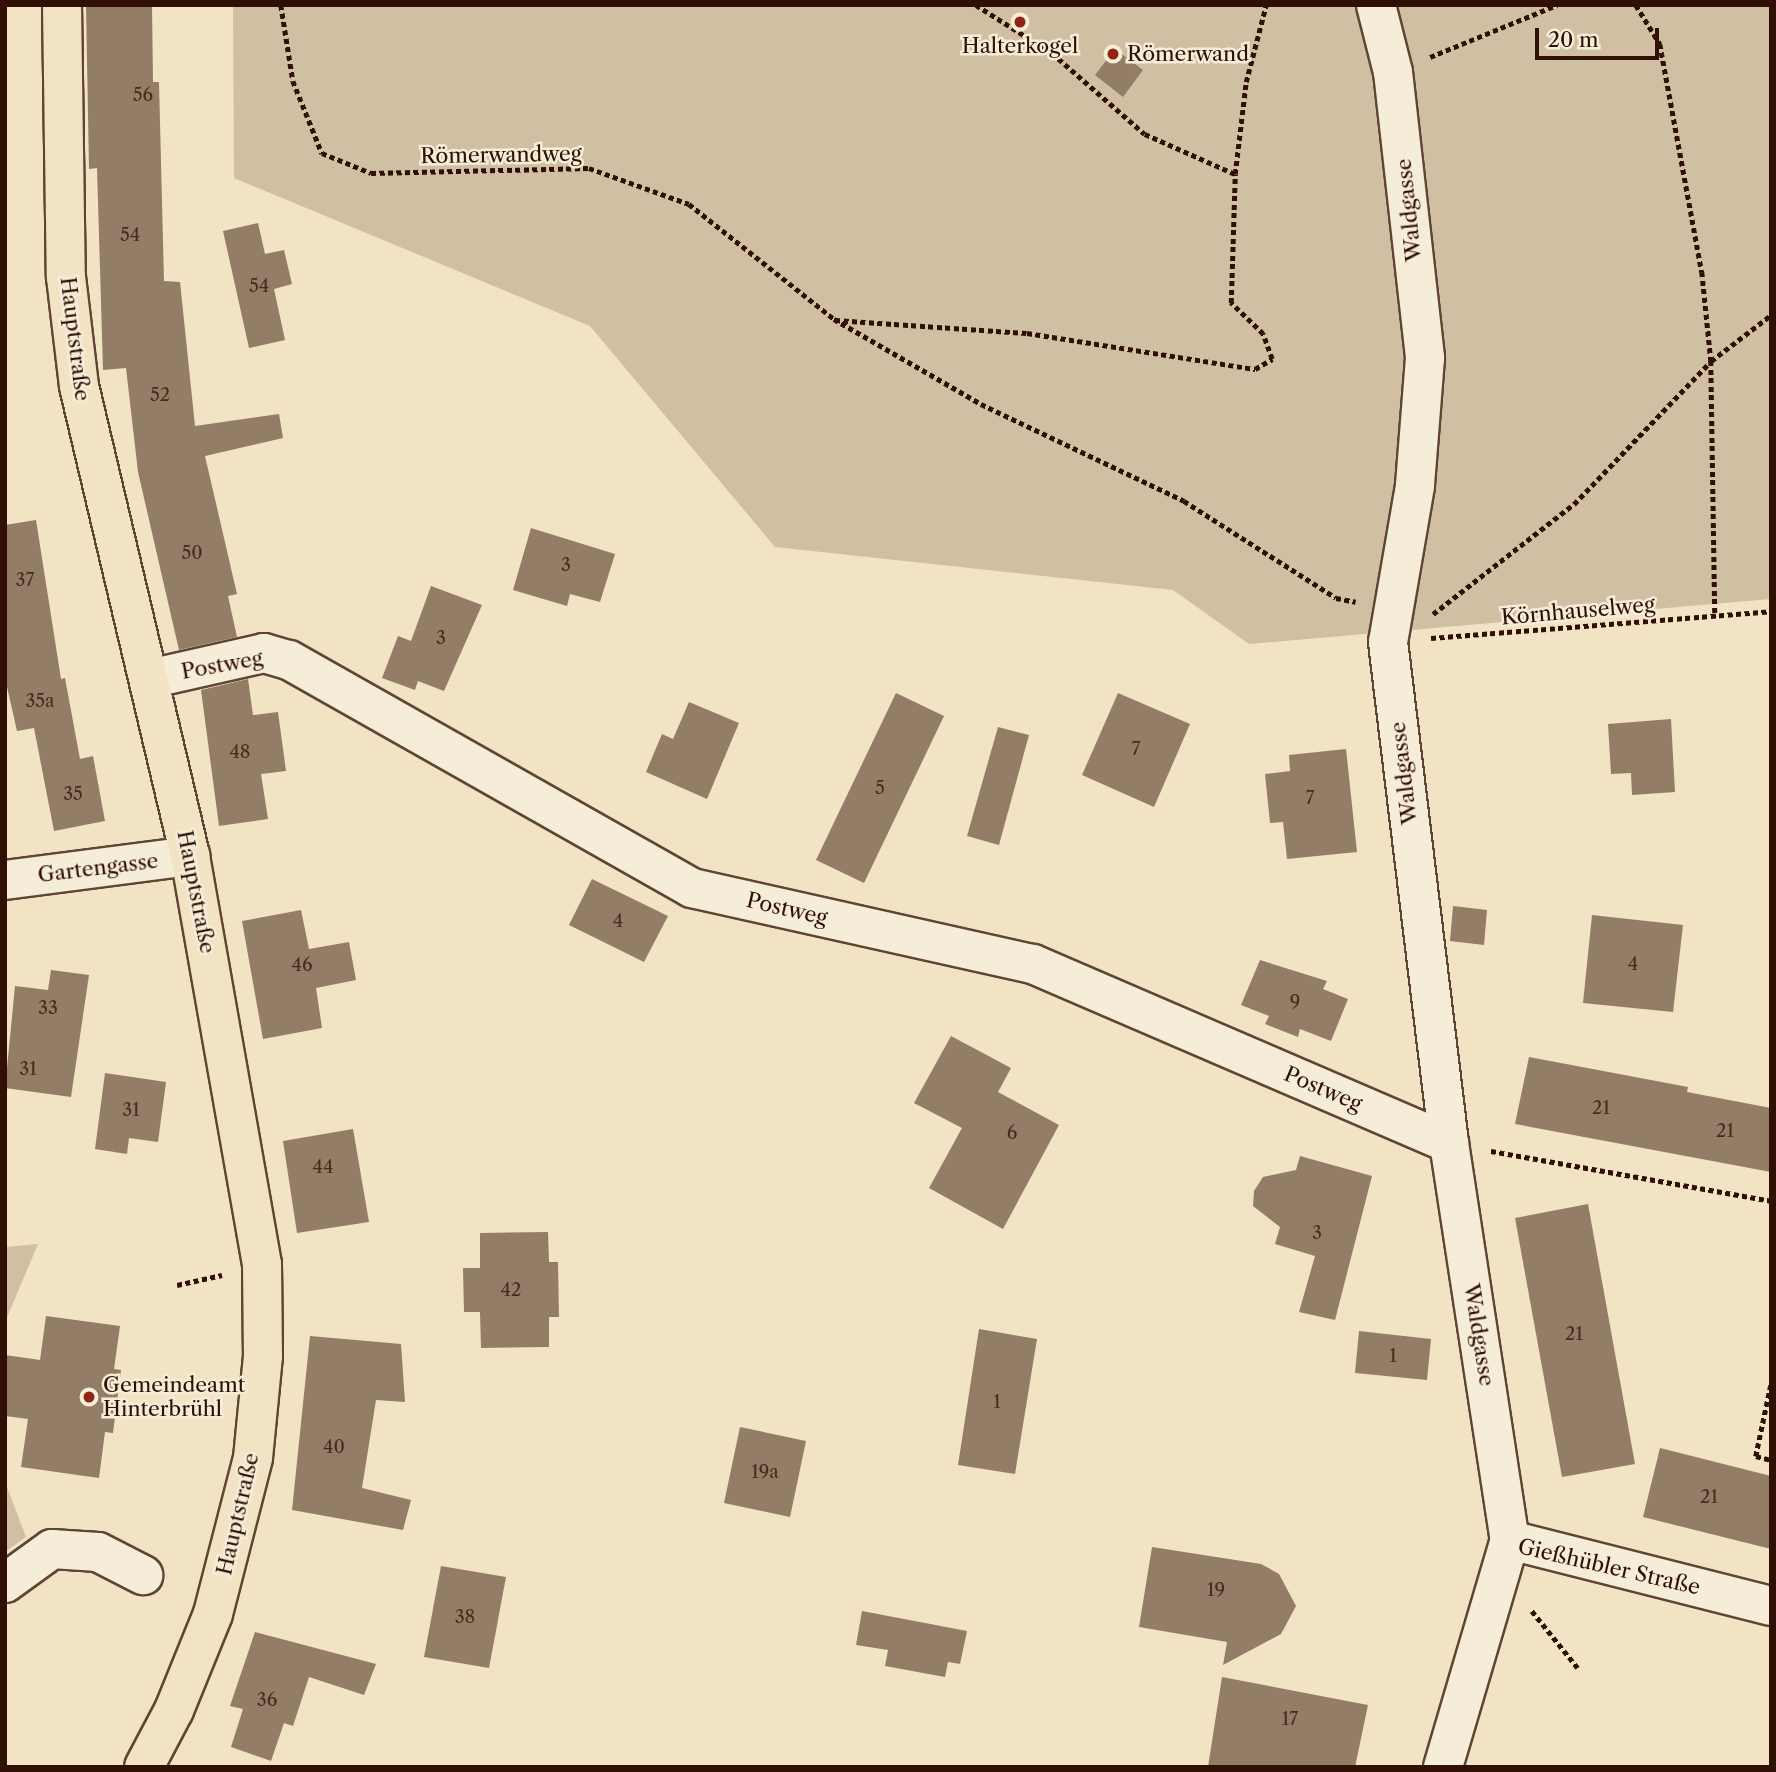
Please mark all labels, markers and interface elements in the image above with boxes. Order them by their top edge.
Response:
marker: Halterkogel [1012,14,1028,30]
scale bar [1538,14,1662,58]
text: 20 m [1548,27,1599,52]
place label: Halterkogel [962,33,1078,59]
place label: Römerwand [1127,41,1249,67]
marker: Römerwand [1105,46,1121,62]
house number: 56 [133,84,153,106]
street label: Römerwandweg [420,141,582,169]
street label: Waldgasse [1391,157,1427,263]
house number: 54 [120,224,140,246]
house number: 54 [249,275,269,297]
street label: Hauptstraße [55,276,95,402]
house number: 52 [150,384,170,406]
house number: 50 [181,542,203,564]
house number: 3 [561,554,571,576]
house number: 37 [16,569,34,591]
street label: Körnhauselweg [1500,592,1656,630]
house number: 3 [436,627,446,649]
street label: Postweg [179,645,265,685]
house number: 35a [25,690,55,712]
street label: Waldgasse [1385,720,1423,826]
house number: 7 [1132,738,1140,760]
house number: 48 [229,741,251,763]
house number: 5 [875,777,885,799]
house number: 35 [63,783,83,805]
house number: 7 [1306,787,1314,809]
street label: Hauptstraße [172,828,220,956]
street label: Gartengasse [36,848,160,888]
street label: Postweg [744,887,830,931]
house number: 4 [613,910,623,932]
house number: 4 [1628,953,1638,975]
house number: 46 [292,954,312,976]
house number: 9 [1290,991,1300,1013]
house number: 33 [38,997,58,1019]
house number: 31 [19,1058,37,1080]
street label: Postweg [1280,1061,1366,1117]
house number: 21 [1592,1097,1610,1119]
house number: 31 [122,1099,140,1121]
house number: 21 [1716,1120,1734,1142]
house number: 6 [1007,1122,1017,1144]
house number: 44 [313,1156,333,1178]
house number: 3 [1312,1222,1322,1244]
house number: 42 [501,1279,521,1301]
street label: Waldgasse [1458,1282,1500,1388]
house number: 21 [1565,1323,1583,1345]
house number: 1 [1389,1345,1397,1367]
place label: Gemeindeamt Hinterbrühl [103,1372,245,1422]
marker: Gemeindeamt Hinterbrühl [81,1389,97,1405]
house number: 1 [993,1391,1001,1413]
house number: 40 [323,1436,345,1458]
street label: Hauptstraße [212,1450,264,1578]
house number: 19a [751,1461,779,1483]
house number: 21 [1700,1486,1718,1508]
street label: Gießhübler Straße [1515,1534,1703,1600]
house number: 19 [1207,1579,1225,1601]
house number: 38 [455,1606,475,1628]
house number: 36 [257,1689,277,1711]
house number: 17 [1282,1708,1298,1730]

